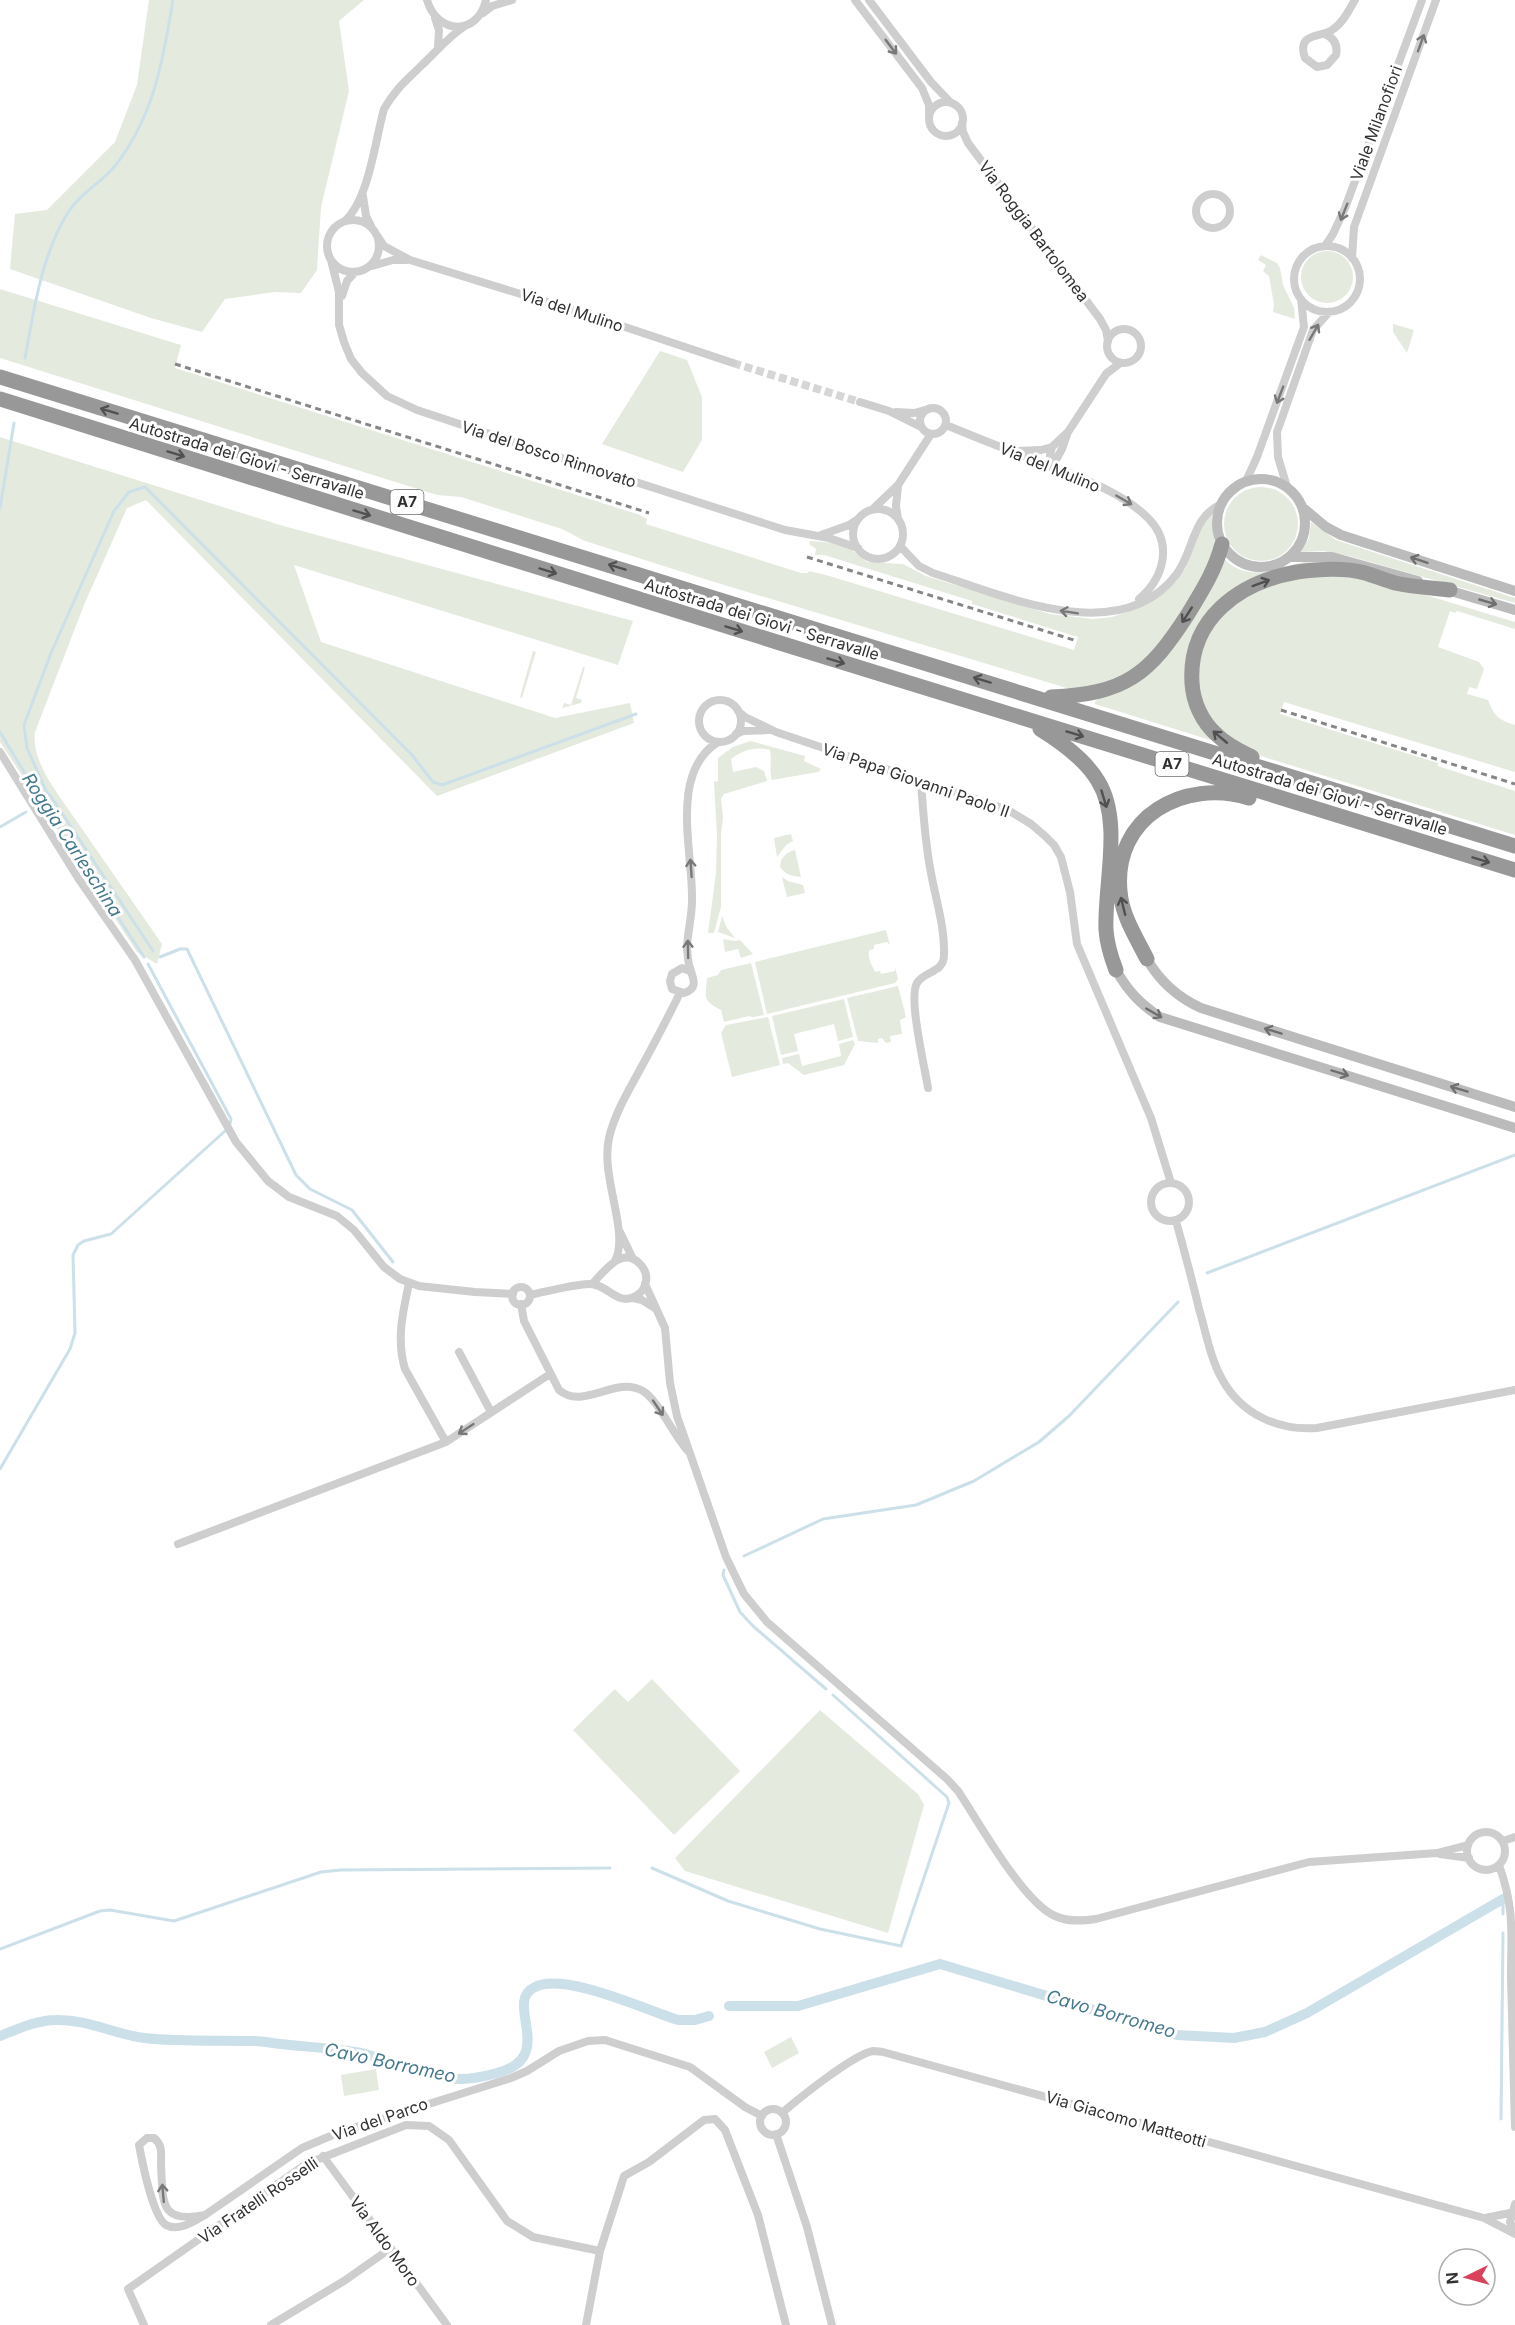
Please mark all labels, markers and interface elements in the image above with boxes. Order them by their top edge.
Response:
one-way arrow [1416,34,1427,53]
one-way arrow [884,38,897,54]
street label: Viale Milanofiori [1346,63,1406,183]
street label: Via Roggia Bartolomea [974,157,1094,305]
one-way arrow [1338,203,1349,221]
street label: Via del Mulino [518,284,626,336]
one-way arrow [1308,324,1320,341]
one-way arrow [1274,385,1285,404]
one-way arrow [100,405,119,416]
street label: Autostrada dei Giovi - Serravalle [127,413,367,503]
street label: Via del Bosco Rinnovato [459,416,639,492]
street label: Via del Mulino [997,438,1103,496]
one-way arrow [166,450,185,461]
road number: A7 [390,490,424,514]
one-way arrow [1115,495,1132,507]
one-way arrow [352,508,371,519]
one-way arrow [1410,554,1429,565]
one-way arrow [608,561,627,572]
one-way arrow [538,566,557,577]
street label: Autostrada dei Giovi - Serravalle [642,574,882,664]
one-way arrow [1252,576,1270,587]
one-way arrow [1479,597,1498,608]
one-way arrow [1060,606,1079,617]
one-way arrow [1181,606,1193,622]
one-way arrow [724,624,743,635]
one-way arrow [826,656,845,667]
one-way arrow [973,674,992,685]
one-way arrow [1065,729,1084,740]
one-way arrow [1213,730,1228,744]
street label: Via Papa Giovanni Paolo II [820,739,1012,821]
street label: Autostrada dei Giovi - Serravalle [1210,749,1450,839]
road number: A7 [1156,752,1188,776]
water label: Roggia Carleschina [18,769,127,921]
one-way arrow [1099,789,1110,808]
one-way arrow [1471,855,1490,866]
one-way arrow [685,859,696,879]
one-way arrow [1117,897,1128,916]
one-way arrow [682,939,694,959]
one-way arrow [1146,1007,1163,1019]
one-way arrow [1264,1025,1283,1036]
one-way arrow [1330,1068,1349,1079]
one-way arrow [1450,1083,1469,1094]
one-way arrow [651,1400,664,1417]
one-way arrow [458,1423,475,1435]
water label: Cavo Borromeo [1044,1985,1178,2042]
water label: Cavo Borromeo [323,2038,458,2087]
street label: Via Giacomo Matteotti [1043,2086,1209,2152]
street label: Via del Parco [330,2093,430,2145]
street label: Via Fratelli Rosselli [194,2152,322,2248]
one-way arrow [157,2183,168,2203]
street label: Via Aldo Moro [346,2192,424,2290]
north arrow [1437,2247,1497,2307]
text: N [1442,2271,1463,2285]

